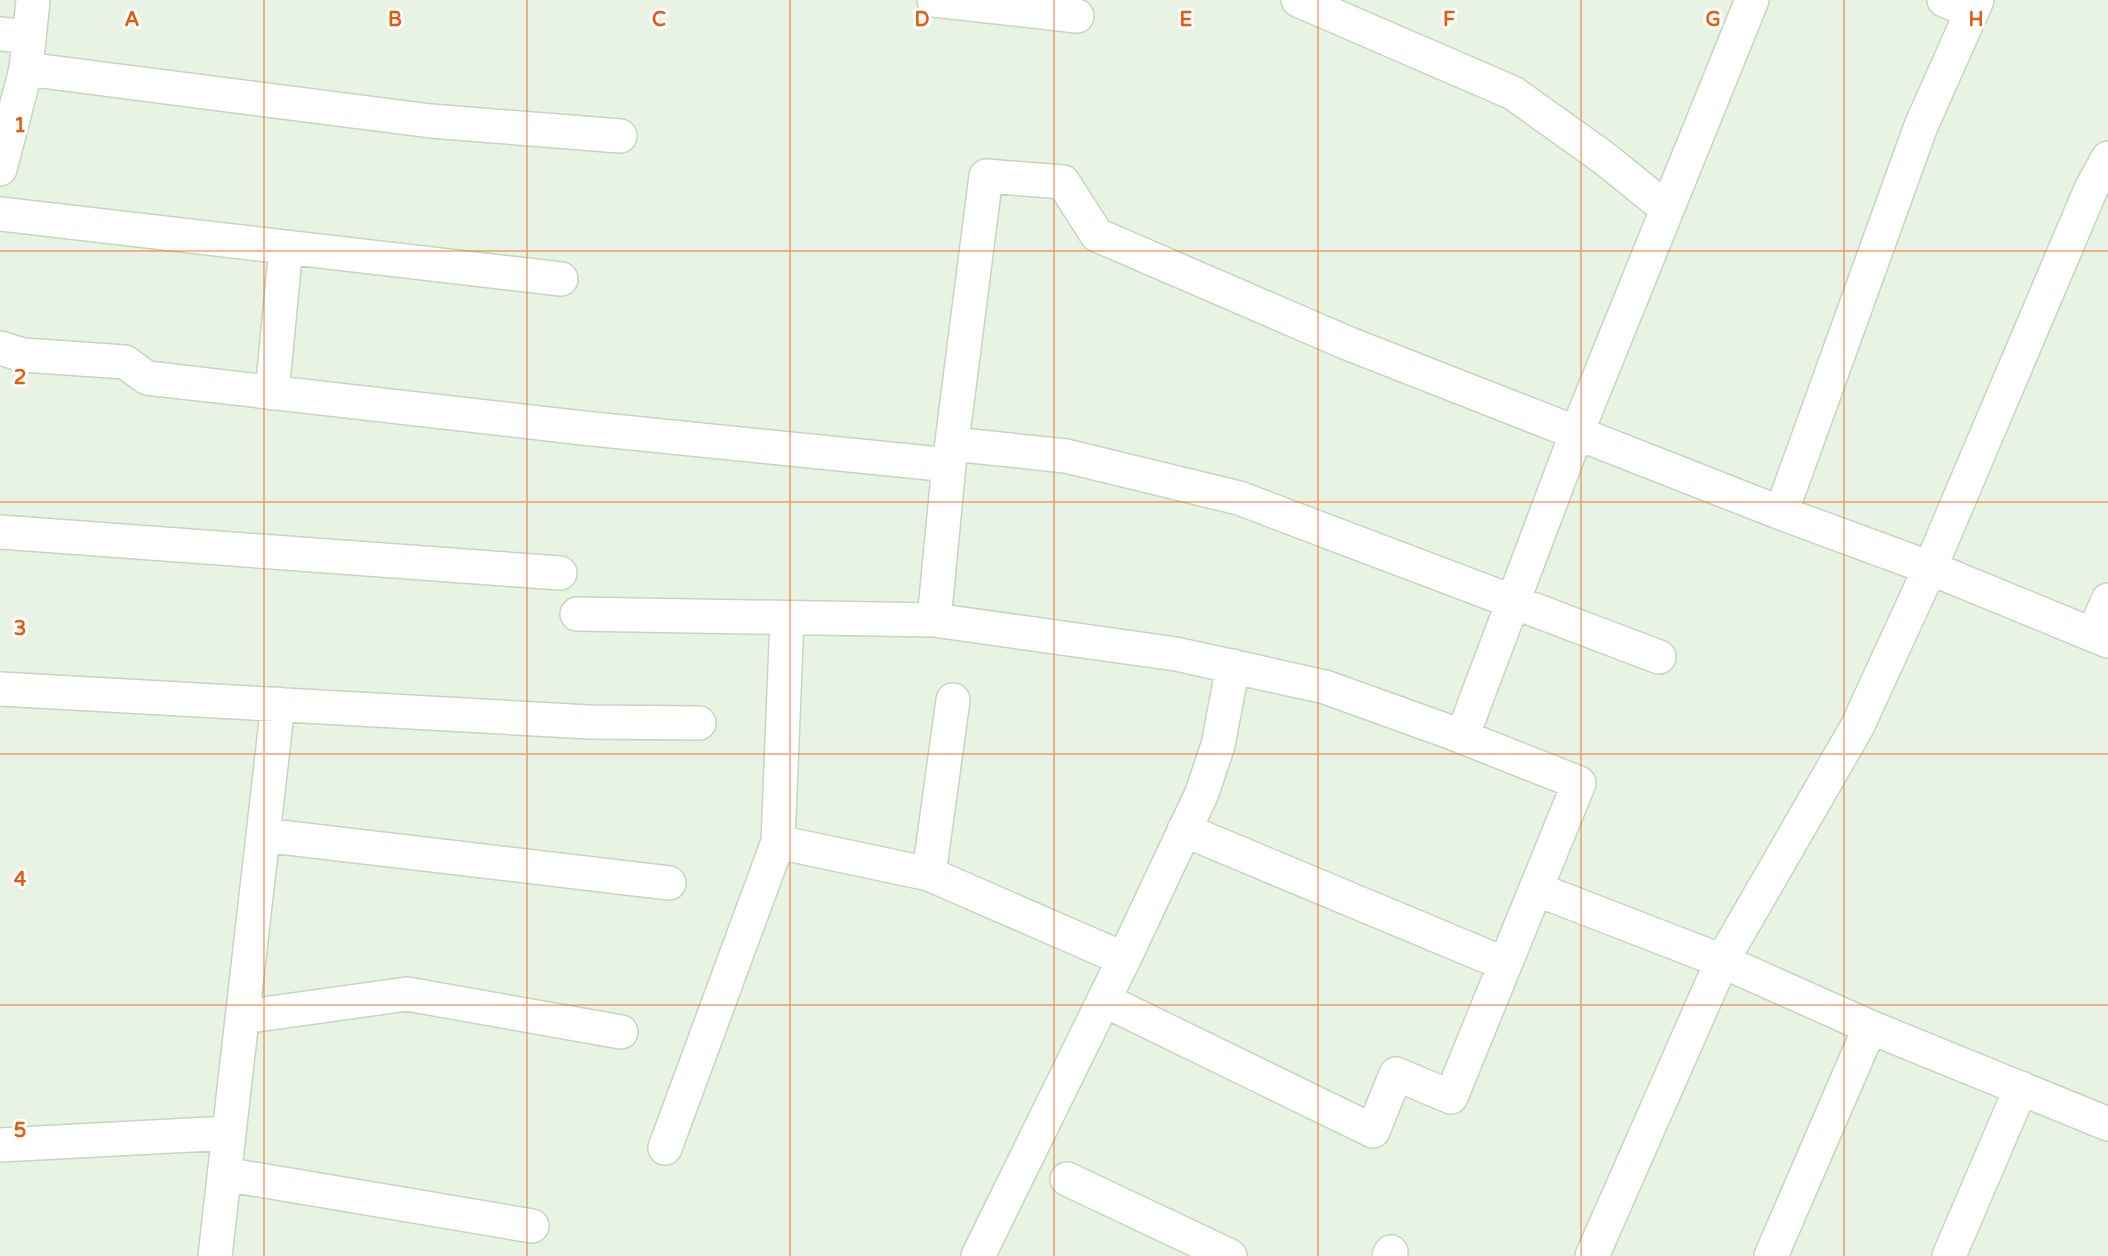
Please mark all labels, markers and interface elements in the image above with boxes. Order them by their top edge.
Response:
text: A [125,8,140,32]
text: B [388,8,402,32]
text: C [652,8,666,32]
text: D [914,8,930,32]
text: E [1180,8,1193,32]
text: F [1443,8,1455,32]
text: G [1705,8,1721,32]
text: H [1968,8,1984,32]
text: 1 [14,114,26,138]
text: 2 [14,366,26,390]
text: 3 [14,617,26,641]
text: 4 [14,868,27,892]
text: 5 [14,1119,26,1143]

